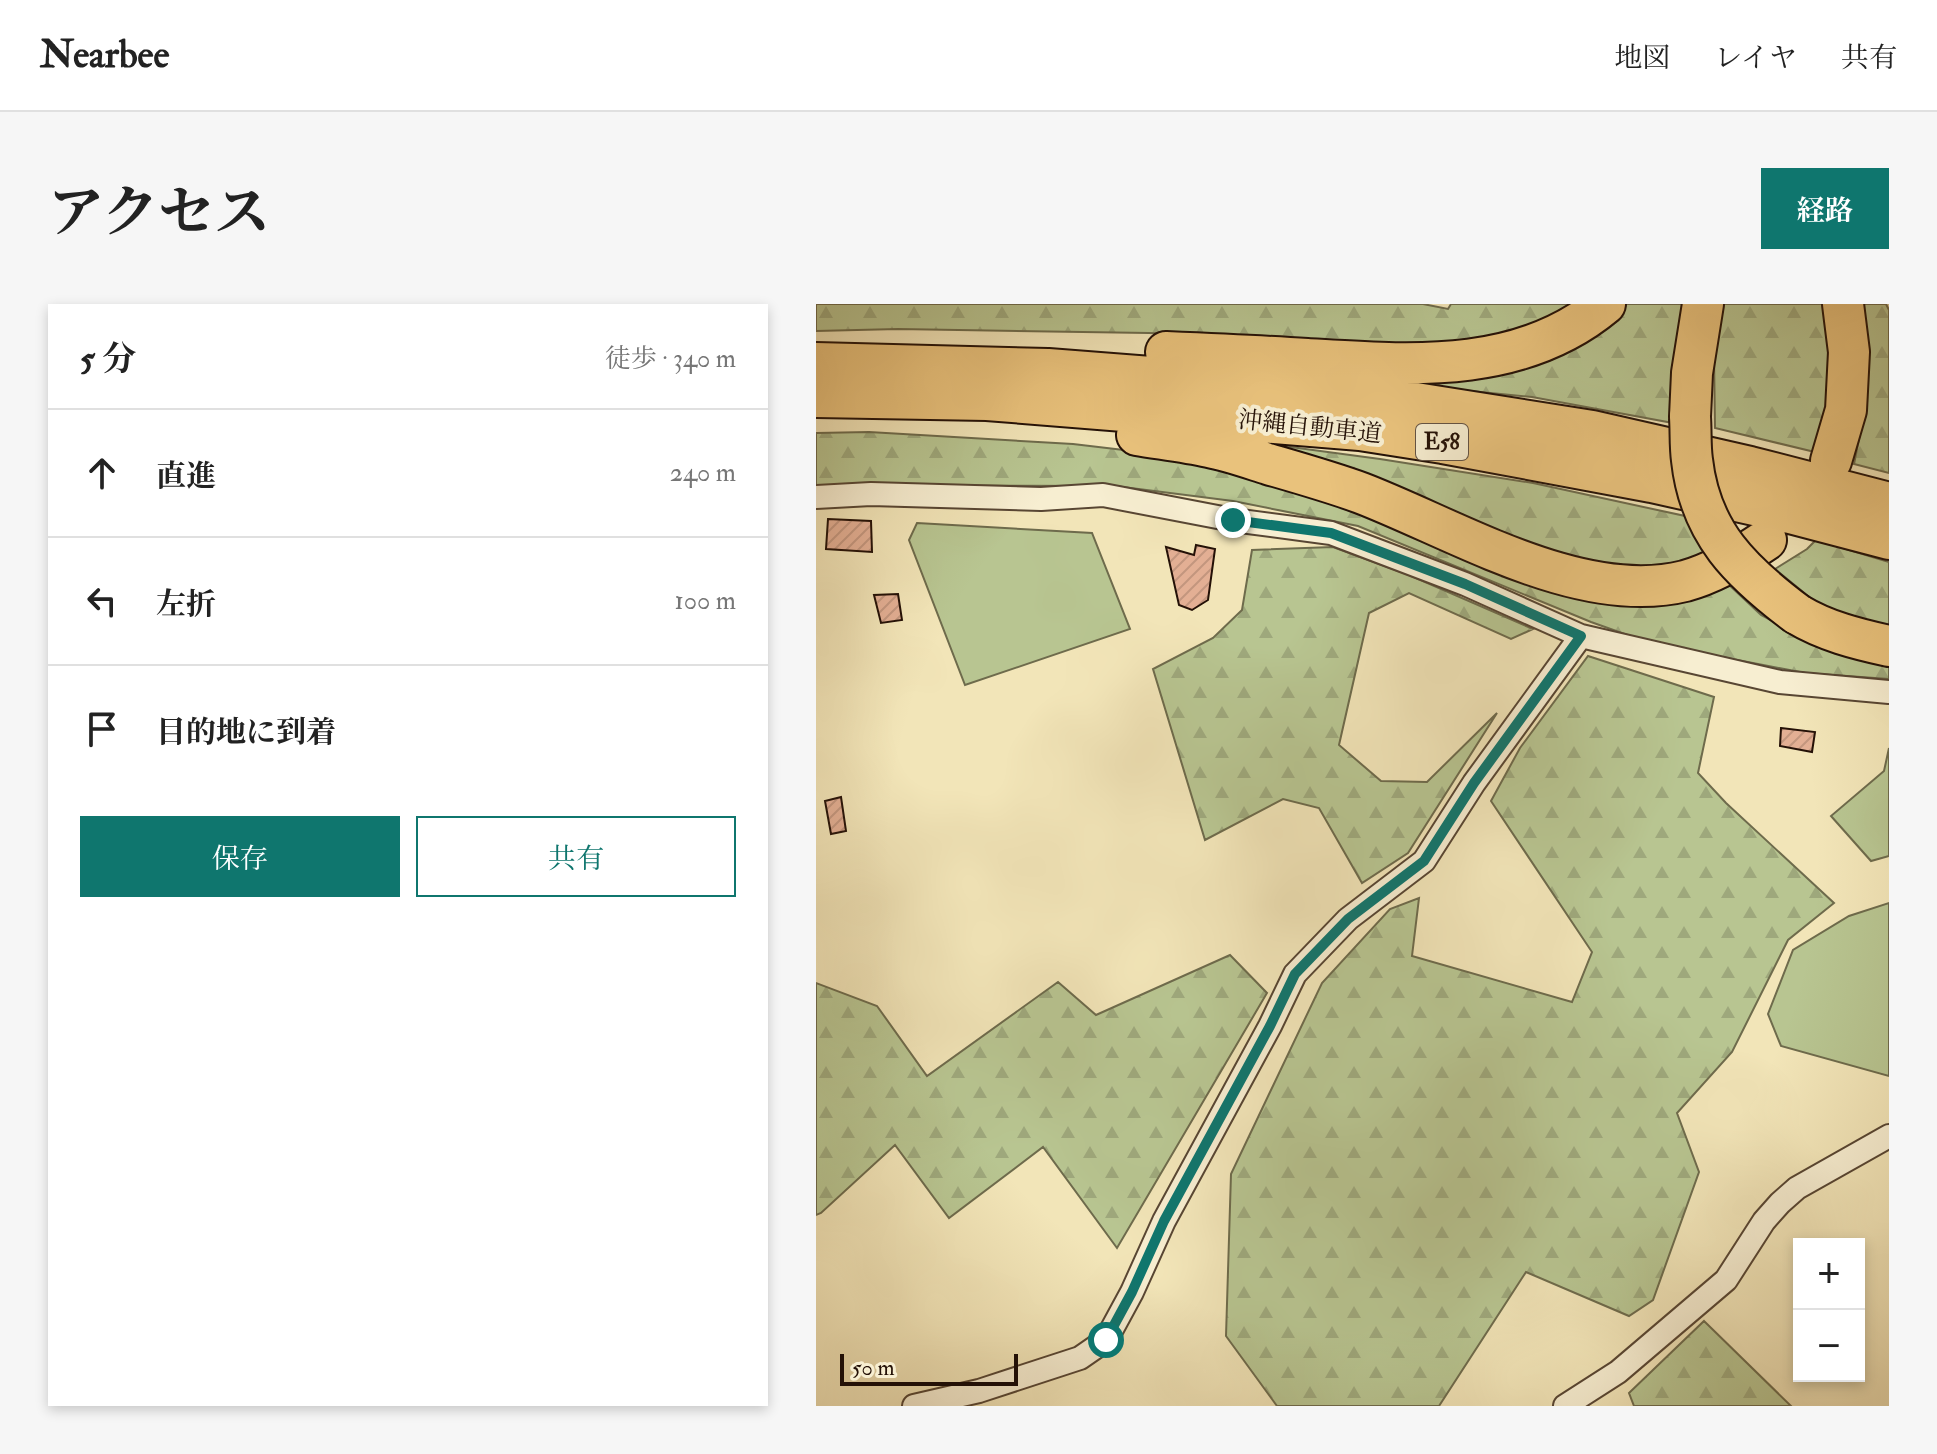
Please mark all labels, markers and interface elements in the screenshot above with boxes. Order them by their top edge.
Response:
text: Nearbee [40,31,169,79]
text: 地図 [1614,41,1670,76]
text: レイヤ [1714,41,1797,76]
text: 共有 [1841,41,1897,76]
button: 経路 [1761,168,1889,249]
text: アクセス [48,178,270,249]
text: 5 分 [80,338,136,381]
text: 徒歩 · 340 m [605,343,736,375]
street label: 沖縄自動車道 [1237,404,1383,450]
road number: E58 [1416,424,1468,460]
icon: ahead [80,451,124,495]
text: 240 m [670,457,736,489]
text: 直進 [156,458,216,495]
route end [1215,502,1251,538]
icon: left [80,579,124,623]
text: 100 m [675,585,736,617]
text: 左折 [156,586,216,623]
icon: arrive [80,707,124,751]
text: 目的地に到着 [156,714,336,751]
button: 保存 [80,816,400,897]
button: 共有 [416,816,736,897]
map controls [1793,1238,1865,1382]
button: + [1793,1238,1865,1310]
button: − [1793,1310,1865,1382]
route start [1088,1322,1124,1358]
scale bar [840,1350,1018,1386]
text: 50 m [852,1354,894,1382]

